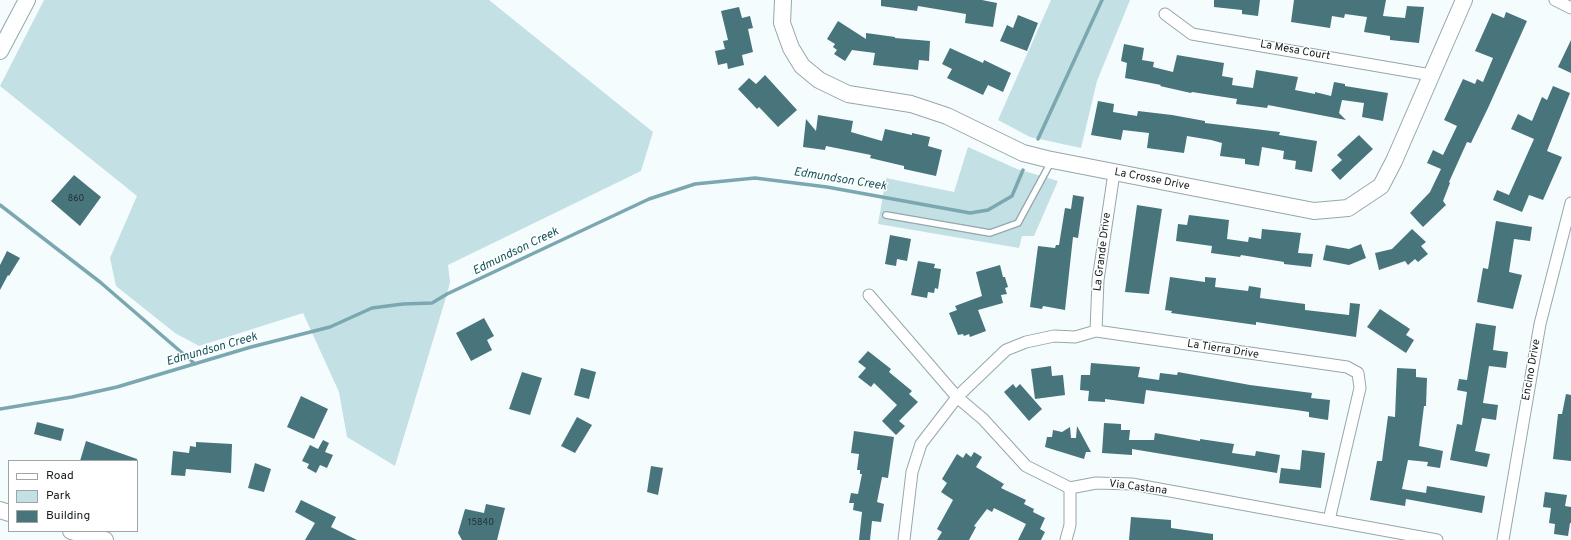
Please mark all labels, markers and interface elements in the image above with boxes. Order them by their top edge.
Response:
street label: La Mesa Court [1259,38,1331,64]
water label: Edmundson Creek [793,166,887,194]
street label: La Crosse Drive [1113,166,1191,194]
house number: 860 [68,194,84,204]
street label: La Grande Drive [1092,212,1114,292]
water label: Edmundson Creek [471,225,561,279]
water label: Edmundson Creek [165,330,259,370]
street label: La Tierra Drive [1186,338,1260,362]
street label: Encino Drive [1520,338,1544,402]
legend [8,460,138,532]
text: Road [46,468,74,484]
street label: Via Castana [1108,478,1168,498]
text: Park [46,488,71,504]
text: Building [46,508,90,524]
house number: 15840 [468,518,494,528]

